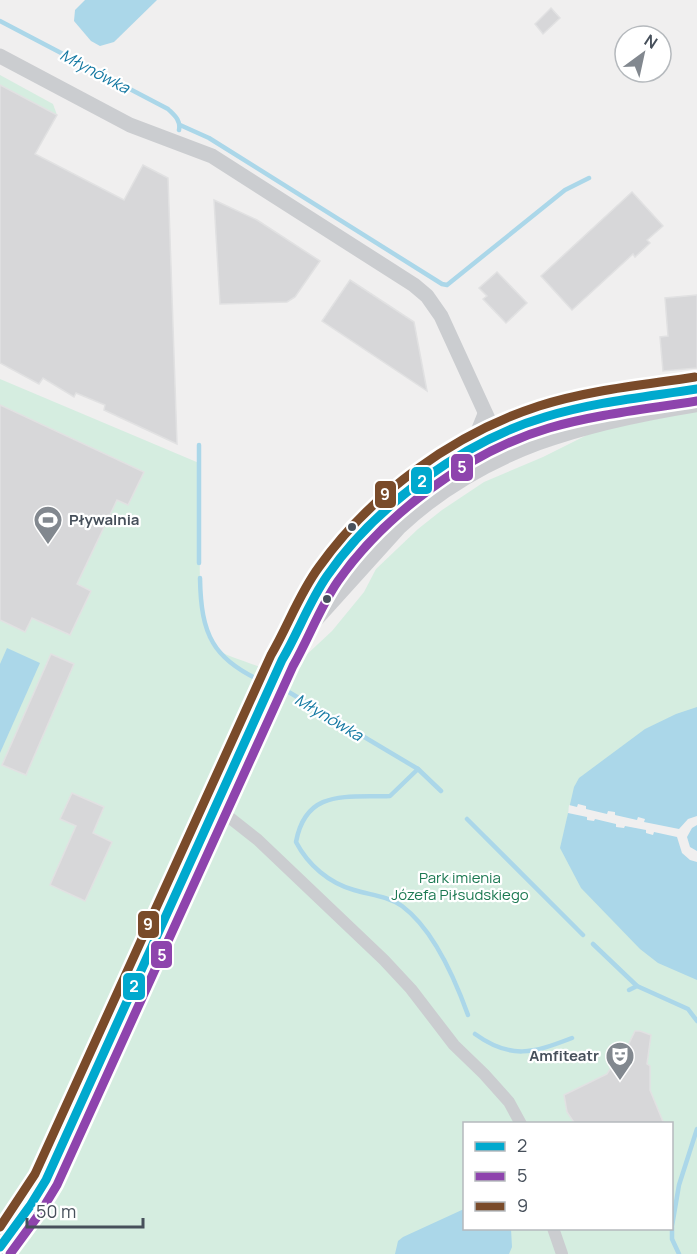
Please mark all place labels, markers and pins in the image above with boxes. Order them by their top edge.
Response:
sports icon: Pływalnia [32,504,64,546]
place label: Pływalnia [69,509,140,530]
unlabelled marker [346,521,358,533]
unlabelled marker [321,593,333,605]
theatre icon: Amfiteatr [604,1040,636,1082]
place label: Amfiteatr [529,1045,599,1066]

